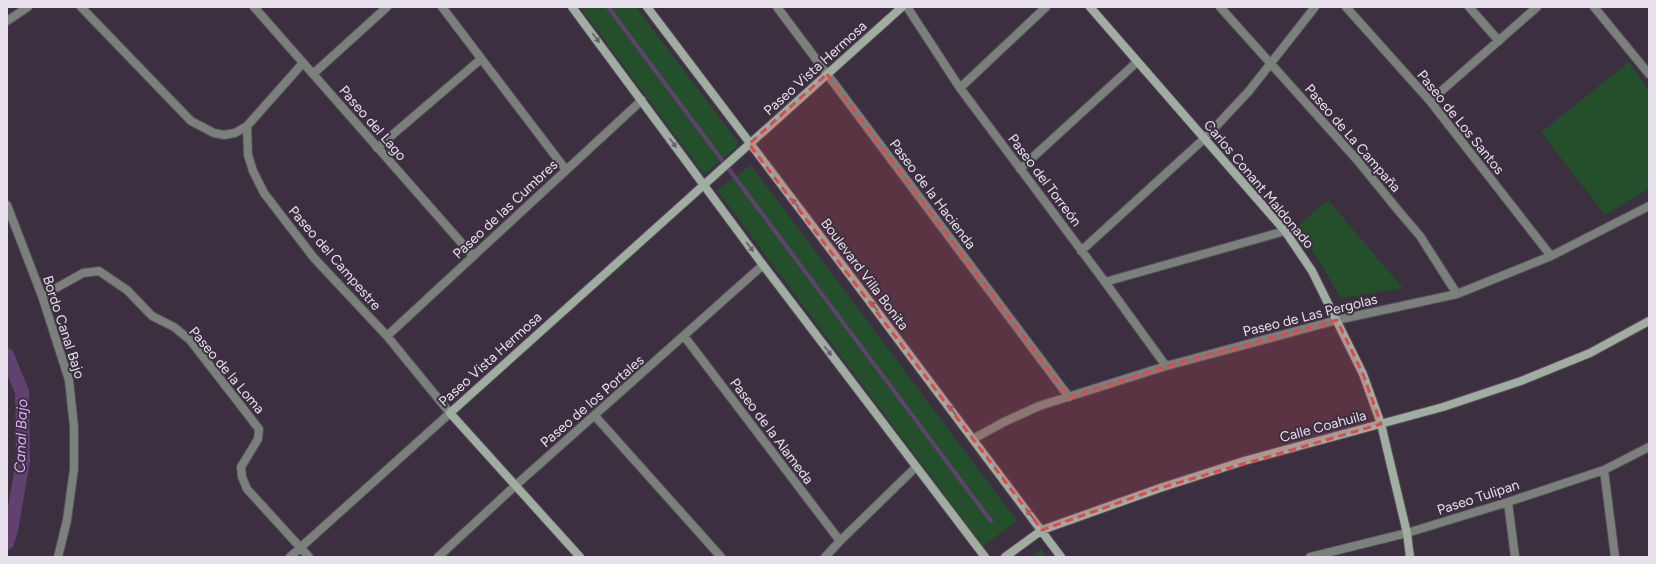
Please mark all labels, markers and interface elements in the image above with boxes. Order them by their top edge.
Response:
street label: Paseo Vista Hermosa [760,18,870,119]
one-way arrow [592,33,600,44]
street label: Paseo de Los Santos [1413,67,1508,178]
street label: Paseo de La Campaña [1301,81,1404,196]
street label: Paseo del Lago [335,82,410,164]
street label: Carlos Conant Maldonado [1200,117,1317,252]
street label: Paseo del Torreón [1004,131,1085,230]
street label: Paseo de la Hacienda [886,136,979,253]
one-way arrow [669,137,677,148]
street label: Paseo de las Cumbres [449,156,561,262]
one-way arrow [791,198,799,209]
street label: Paseo del Campestre [285,203,385,314]
street label: Boulevard Villa Bonita [817,215,912,334]
one-way arrow [746,242,754,253]
street label: Bordo Canal Bajo [39,273,88,381]
street label: Paseo de Las Pergolas [1241,291,1379,340]
one-way arrow [870,301,878,312]
street label: Paseo Vista Hermosa [435,309,545,410]
street label: Paseo de la Loma [185,323,268,417]
one-way arrow [824,346,833,357]
street label: Paseo de los Portales [537,352,648,451]
street label: Paseo de la Alameda [726,375,817,488]
water label: Canal Bajo [11,398,31,473]
one-way arrow [948,405,956,416]
street label: Calle Coahuila [1278,407,1368,446]
street label: Paseo Tulipan [1435,476,1522,519]
one-way arrow [1026,509,1034,520]

